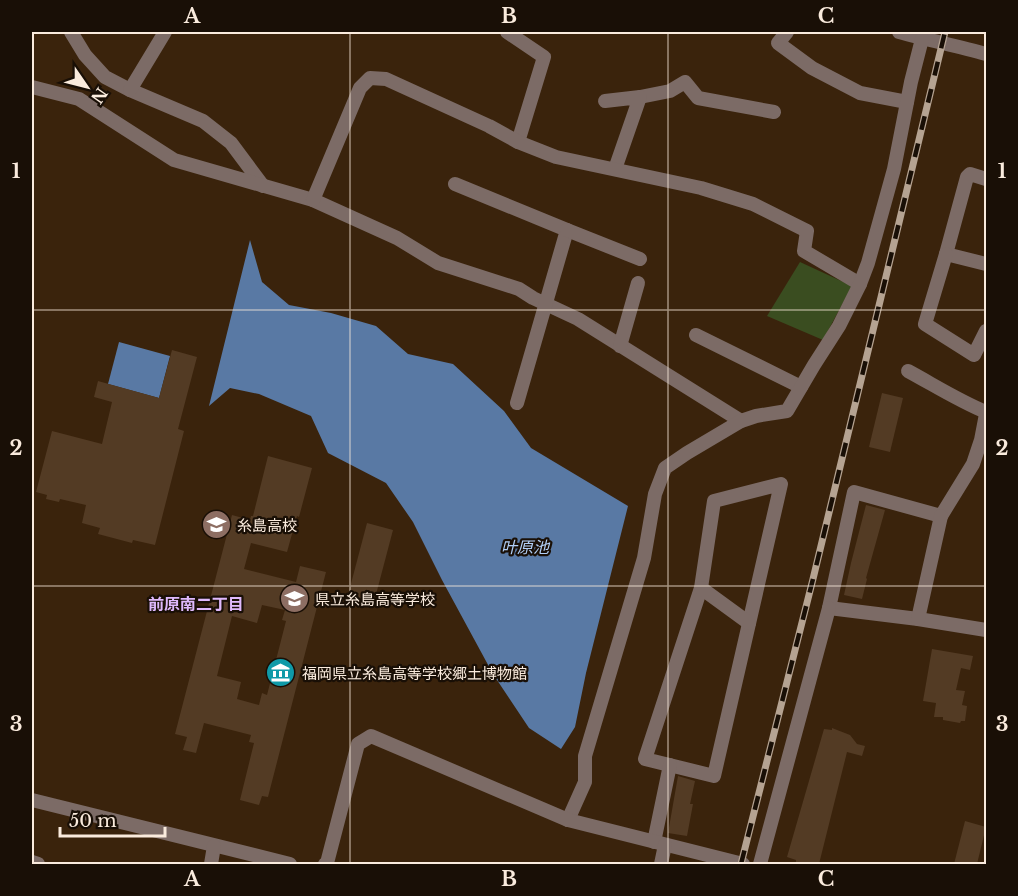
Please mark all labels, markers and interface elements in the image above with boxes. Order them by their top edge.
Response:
text: A [183,4,201,28]
text: B [501,4,517,28]
text: C [818,4,834,28]
north arrow [57,57,117,117]
text: N [87,84,112,108]
text: 1 [12,159,21,183]
text: 1 [998,159,1007,183]
text: 2 [9,436,23,460]
text: 2 [995,436,1009,460]
school or university icon: 糸島高校 [200,509,232,541]
place label: 糸島高校 [237,516,297,535]
water label: 叶原池 [501,537,551,557]
school or university icon: 県立糸島高等学校 [278,583,310,615]
place label: 県立糸島高等学校 [315,590,435,609]
district label: 前原南二丁目 [148,594,244,614]
museum icon: 福岡県立糸島高等学校郷土博物館 [265,657,297,689]
place label: 福岡県立糸島高等学校郷土博物館 [302,664,527,683]
text: 3 [10,712,22,736]
text: 3 [996,712,1008,736]
scale bar [60,800,165,838]
text: 50 m [69,810,117,832]
text: A [183,867,201,891]
text: B [501,867,517,891]
text: C [818,867,834,891]

